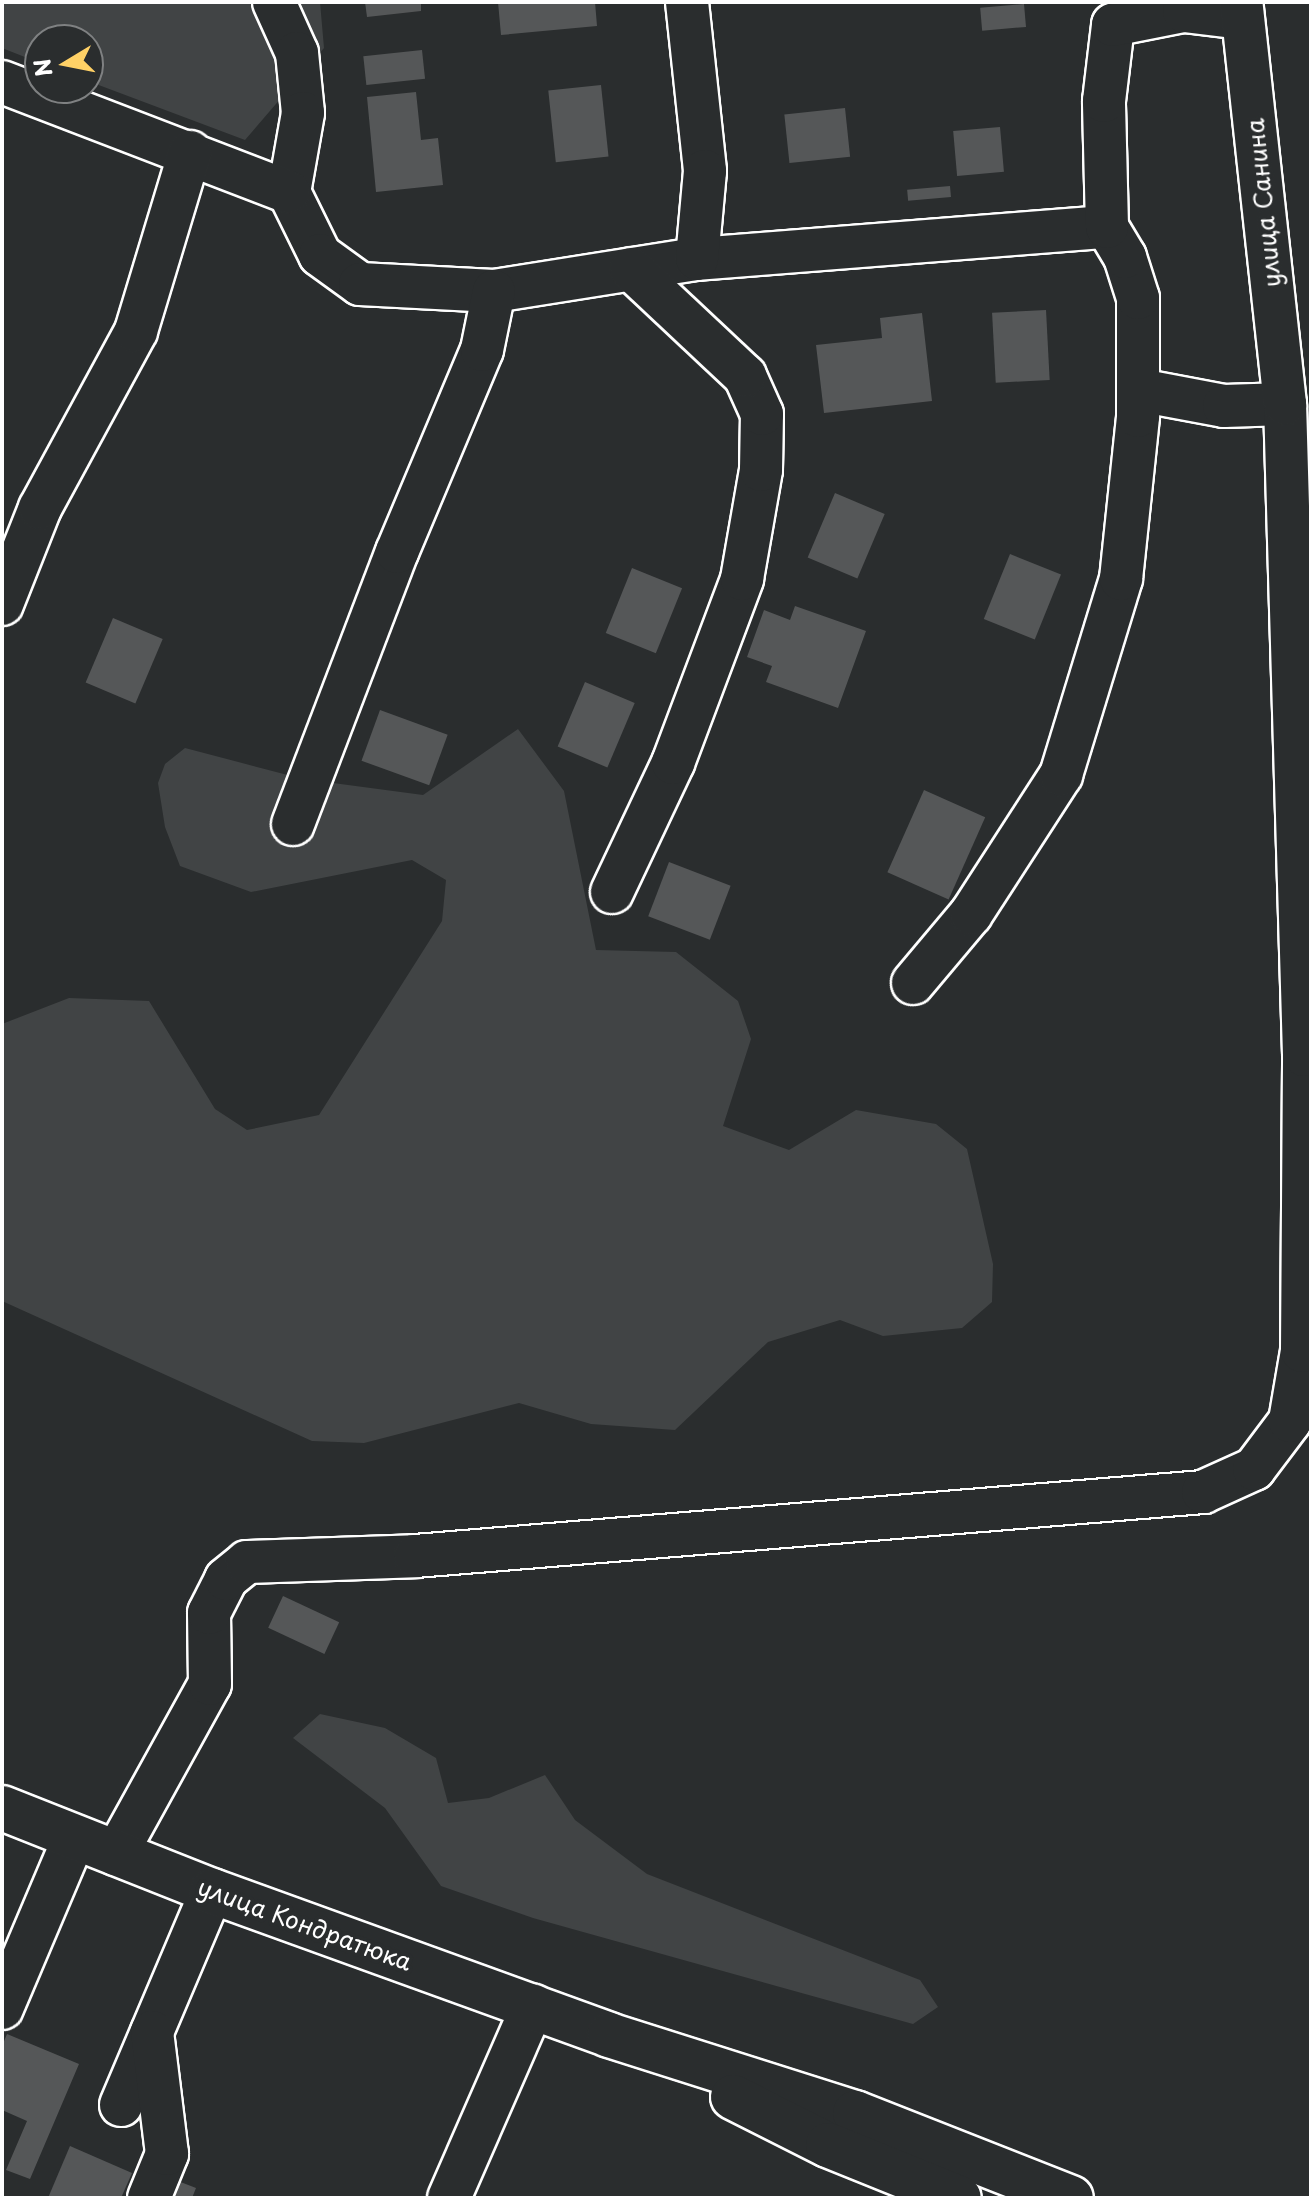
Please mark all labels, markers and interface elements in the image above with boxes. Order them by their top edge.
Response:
north arrow [24,24,104,104]
text: N [24,56,60,79]
street label: улица Санина [1240,117,1286,289]
street label: улица Кондратюка [194,1872,416,1976]

